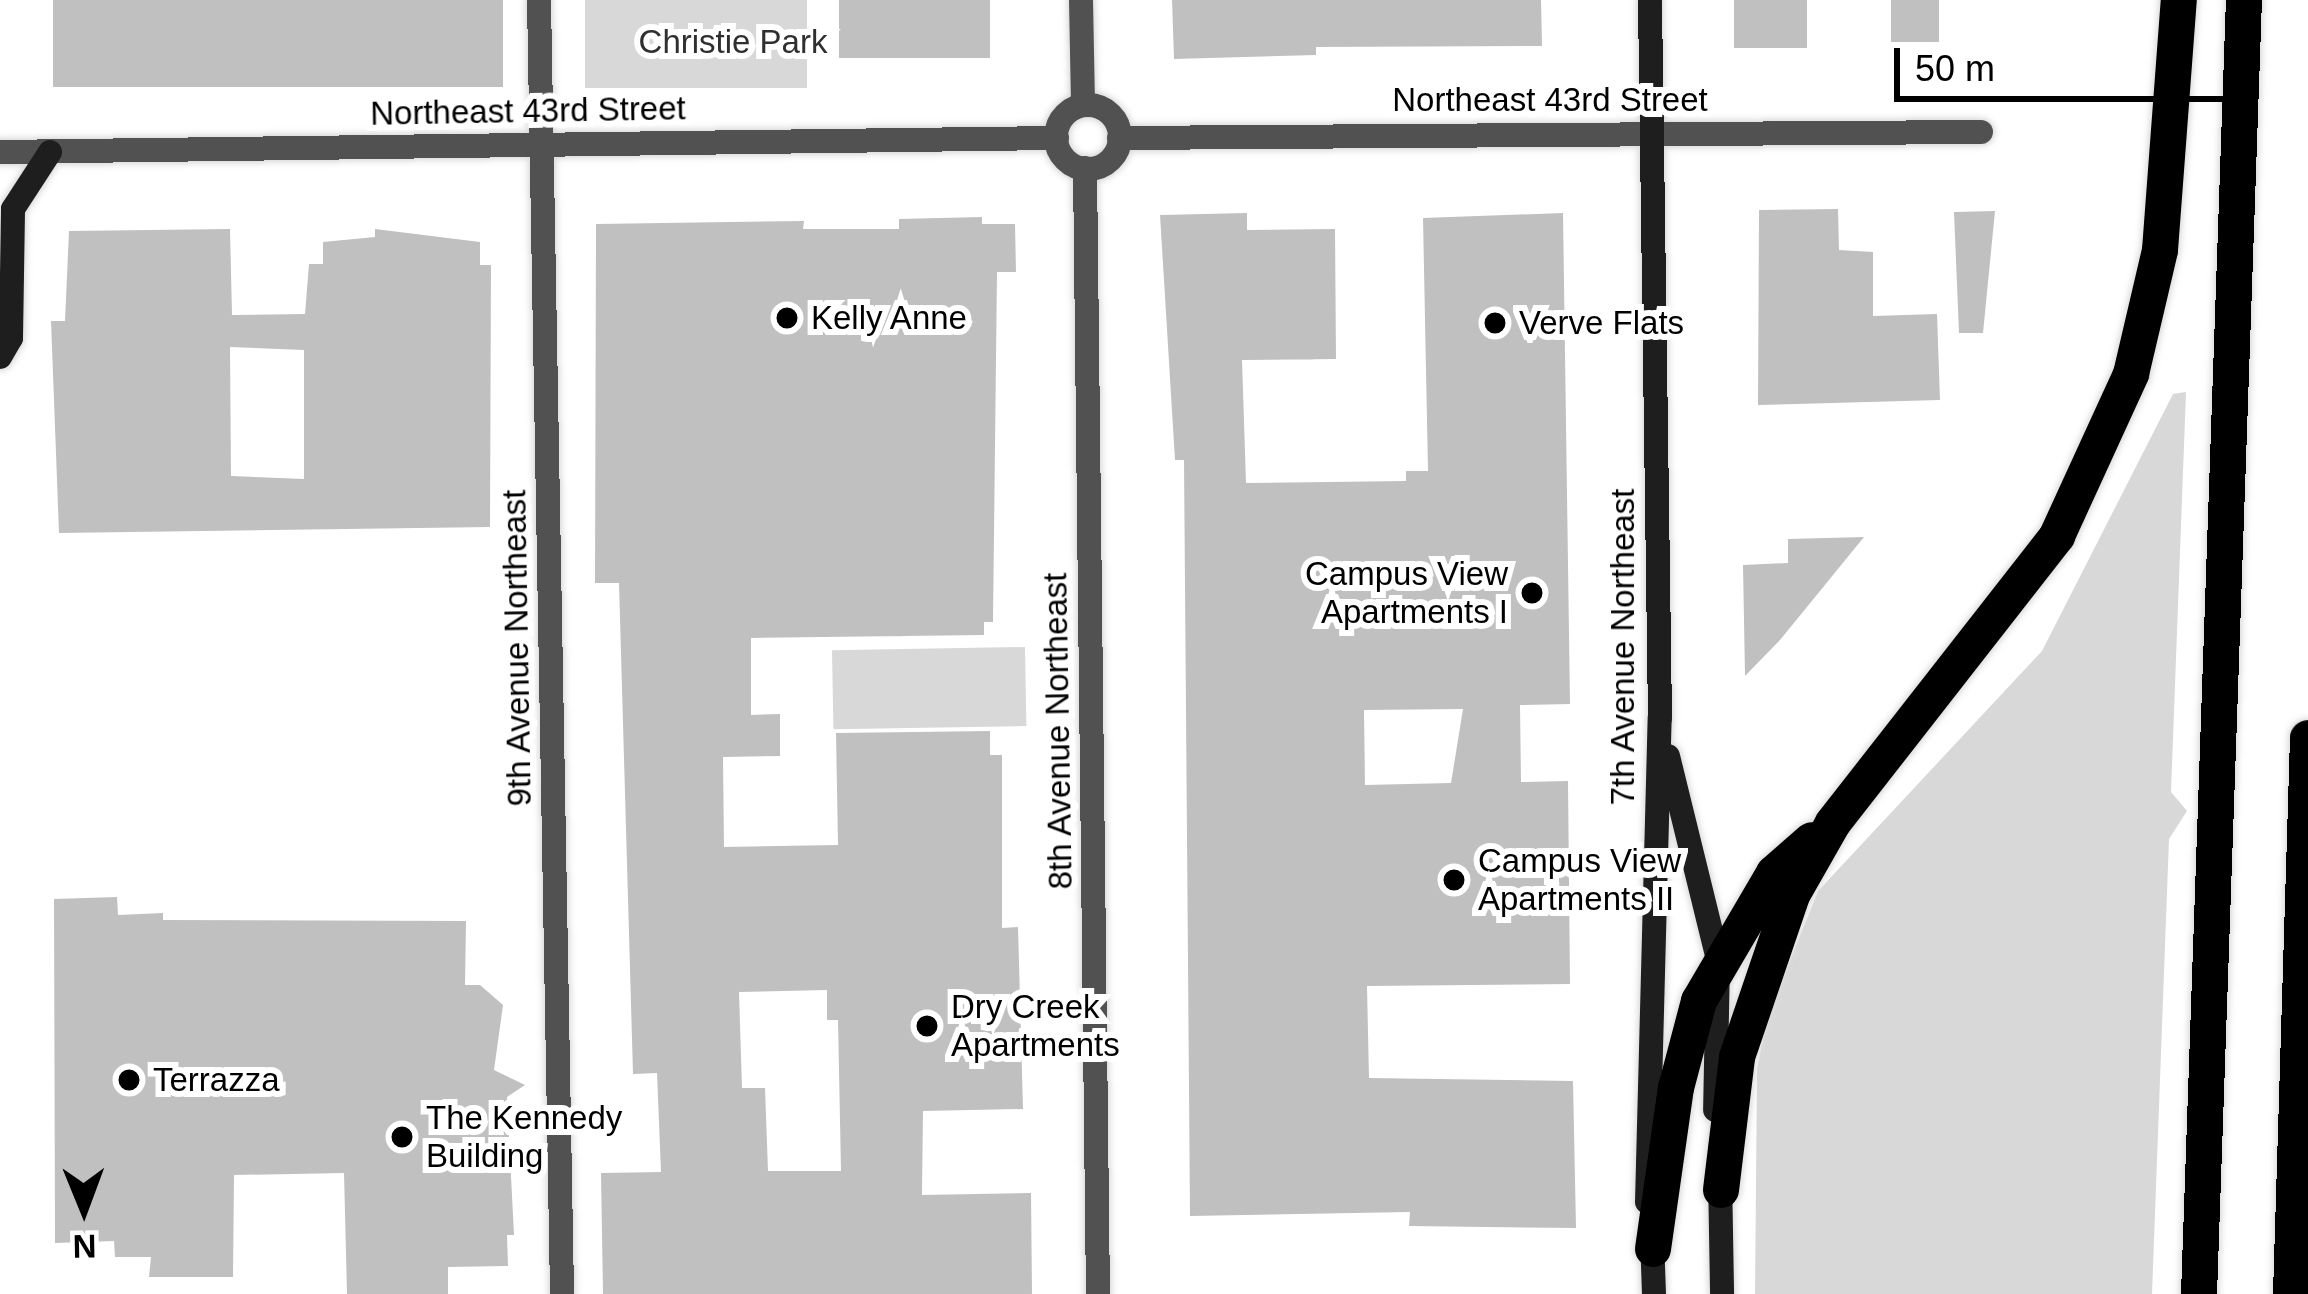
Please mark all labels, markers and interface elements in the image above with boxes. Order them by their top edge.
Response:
park label: Christie Park [639,22,827,62]
scale bar [1900,24,2260,98]
text: 50 m [1915,48,1995,89]
street label: Northeast 43rd Street [1392,80,1708,120]
street label: Northeast 43rd Street [370,88,686,134]
place label: Kelly Anne [811,298,969,338]
place label: Verve Flats [1519,303,1684,343]
marker: Kelly Anne [774,305,800,331]
marker: Verve Flats [1482,310,1508,336]
street label: 9th Avenue Northeast [494,488,540,808]
street label: 7th Avenue Northeast [1603,488,1643,806]
place label: Campus View Apartments I [1305,554,1508,632]
street label: 8th Avenue Northeast [1035,571,1081,891]
marker: Campus View Apartments I [1519,580,1545,606]
place label: Campus View Apartments II [1478,841,1681,919]
marker: Campus View Apartments II [1441,867,1467,893]
place label: Dry Creek Apartments [951,987,1120,1065]
marker: Dry Creek Apartments [914,1013,940,1039]
place label: Terrazza [153,1060,280,1100]
marker: Terrazza [116,1067,142,1093]
place label: The Kennedy Building [426,1098,622,1176]
marker: The Kennedy Building [389,1124,415,1150]
north arrow [24,1150,144,1270]
text: N [72,1228,97,1265]

